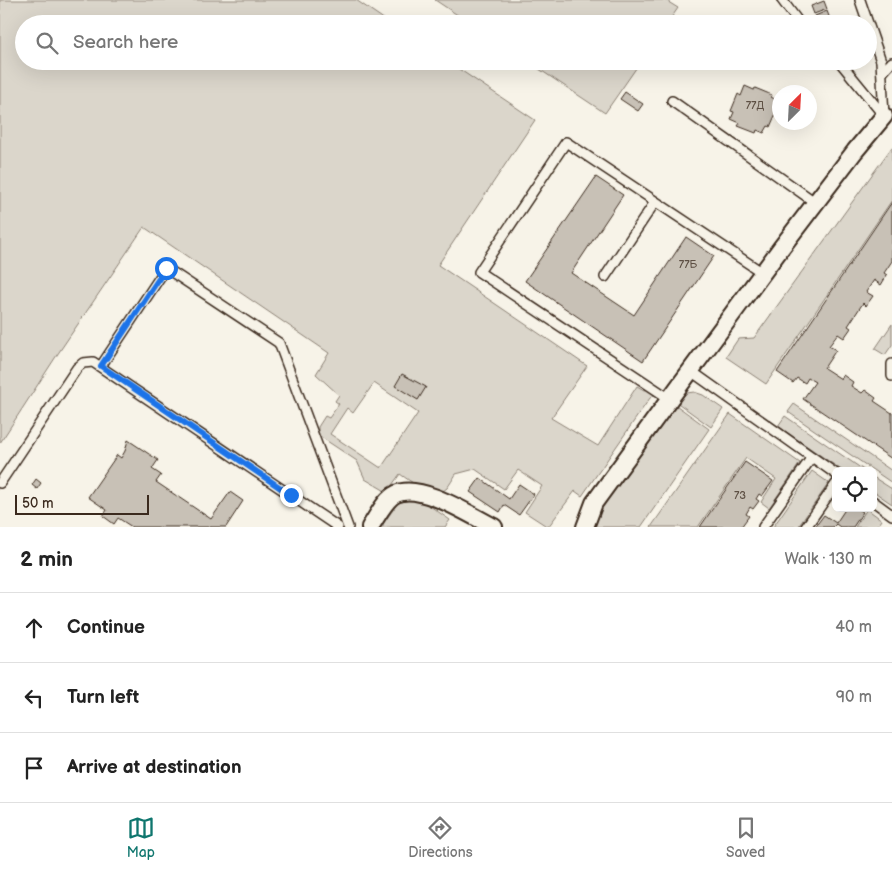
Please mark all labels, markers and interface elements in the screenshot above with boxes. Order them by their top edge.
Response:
search box [15,15,877,70]
icon: search [33,29,61,57]
text: Search here [73,31,178,54]
north arrow [772,85,817,130]
house number: 77Д [746,99,765,112]
route start [155,257,178,280]
house number: 77Б [679,258,698,271]
map controls [832,467,877,512]
button: locate [832,467,877,512]
route end [280,484,303,507]
house number: 73 [734,489,746,502]
scale bar [15,492,149,515]
text: 50 m [22,495,54,512]
text: 2 min [20,547,73,572]
text: Walk · 130 m [784,550,872,569]
icon: ahead [20,614,48,642]
text: Continue [67,616,145,639]
text: 40 m [835,618,872,637]
icon: left [20,684,48,712]
text: Turn left [67,686,139,709]
text: 90 m [836,688,872,707]
icon: arrive [20,754,48,782]
text: Arrive at destination [67,756,242,779]
tab: Map [127,814,155,861]
tab: Directions [408,814,473,861]
tab: Saved [726,814,765,861]

